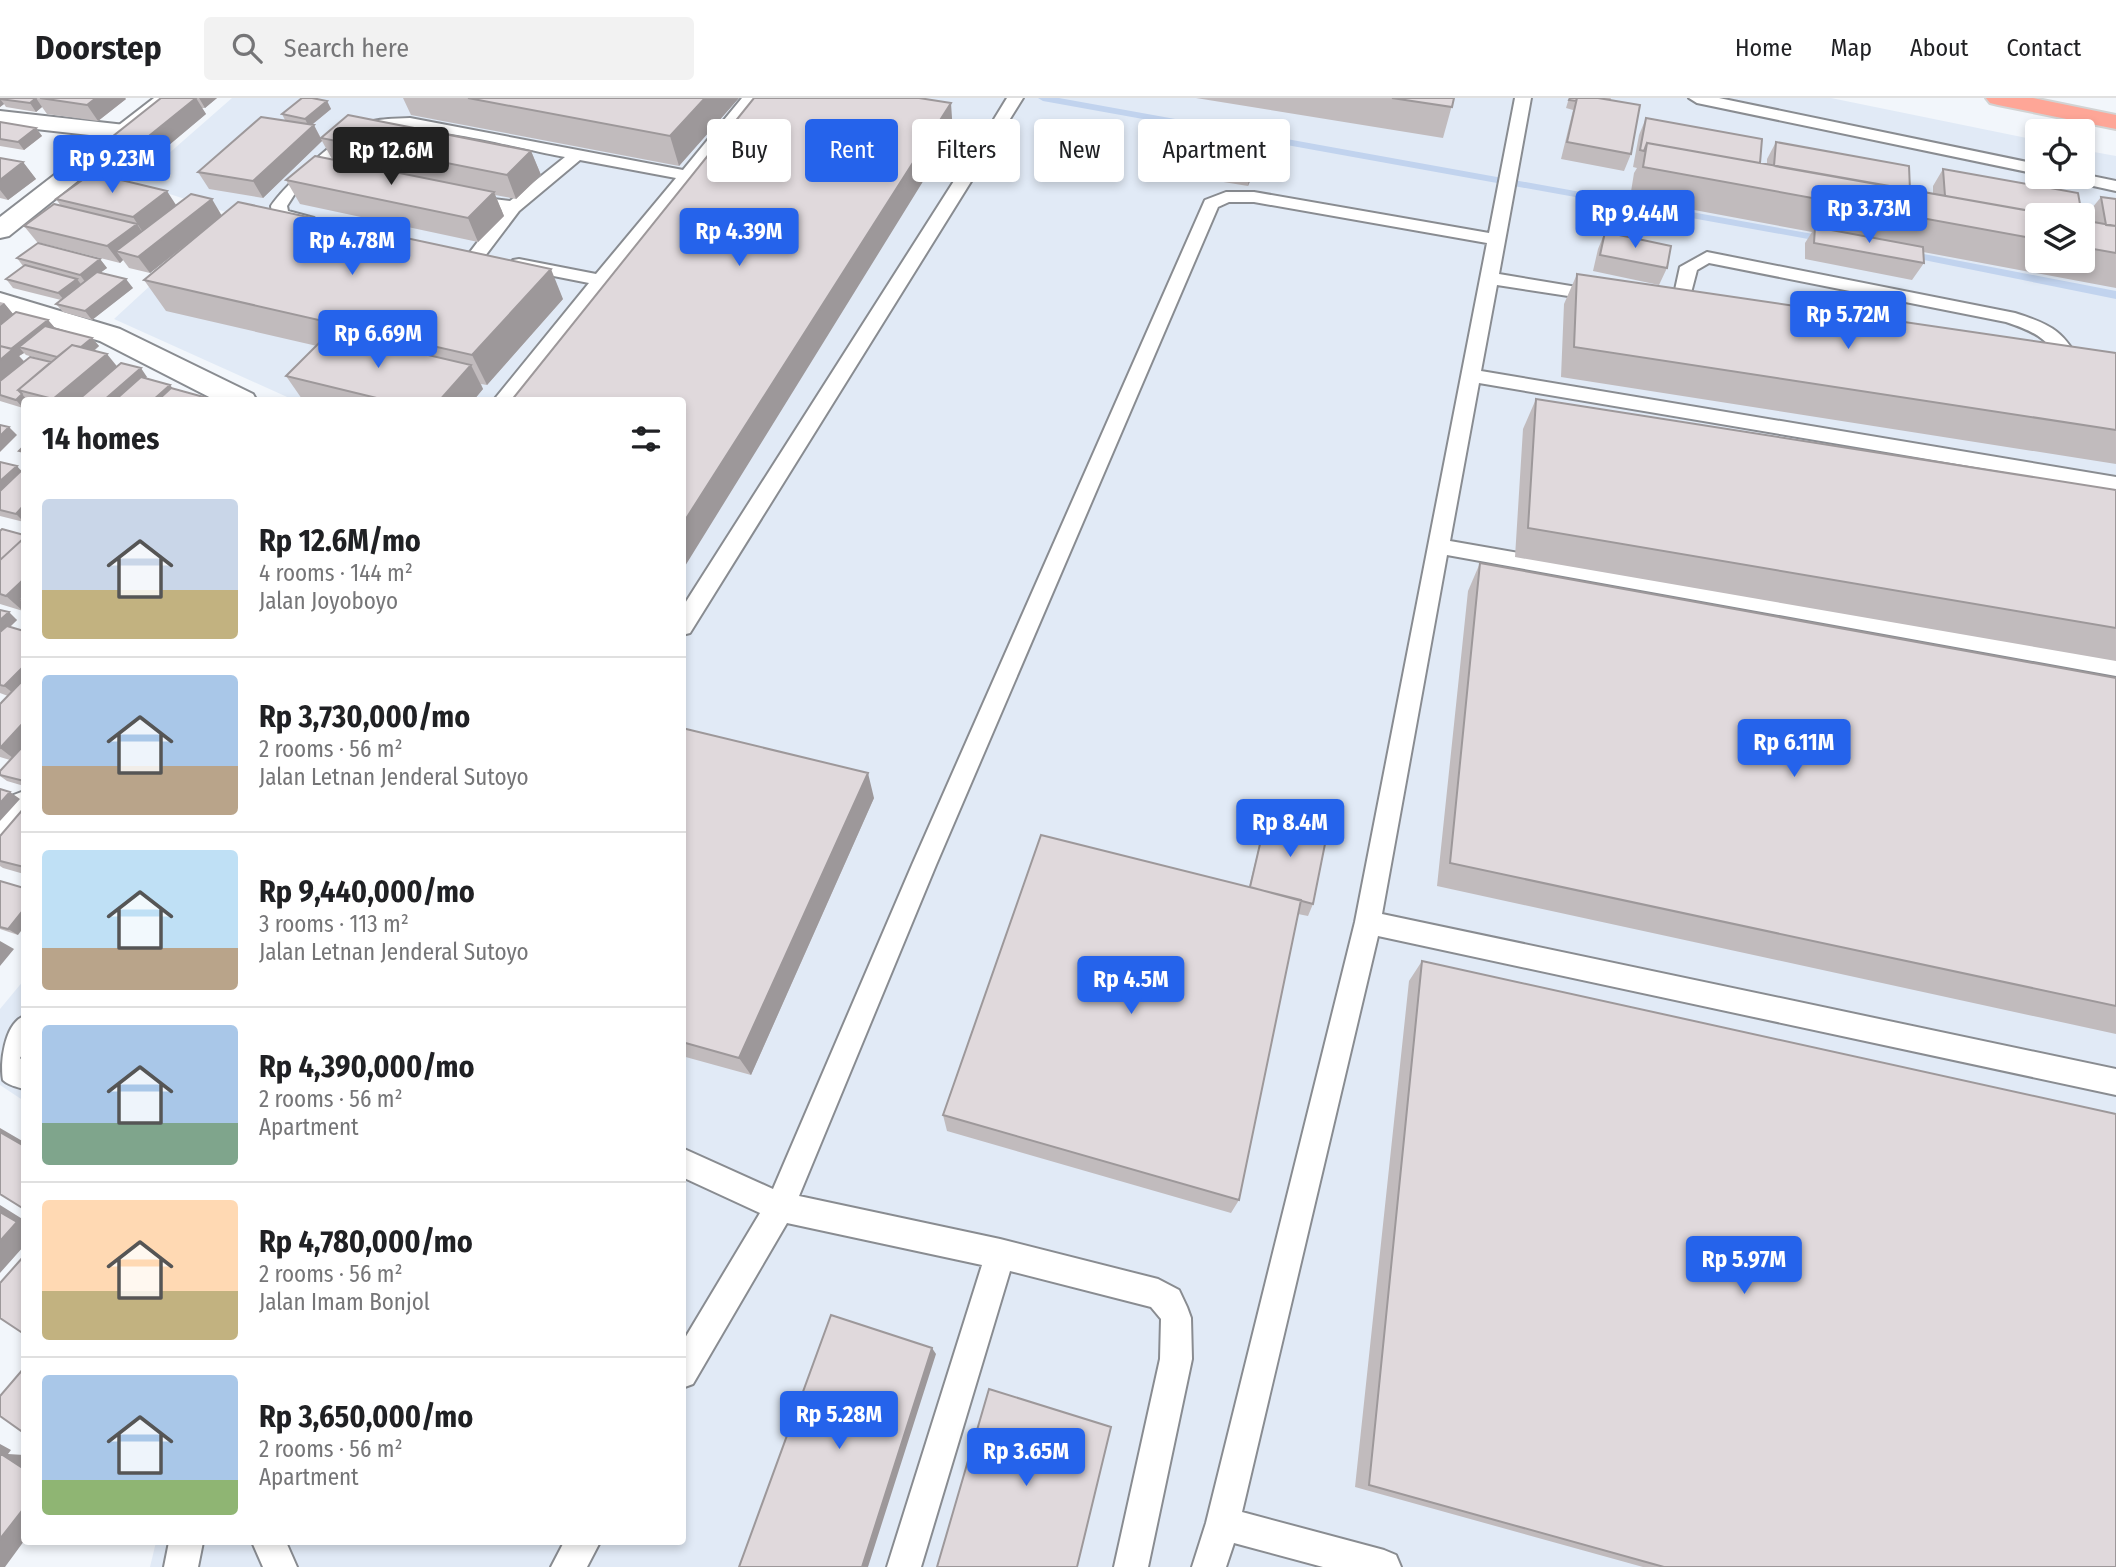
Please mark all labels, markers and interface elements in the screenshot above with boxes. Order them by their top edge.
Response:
search box [204,17,694,80]
text: Doorstep [35,28,162,68]
icon: search [228,29,266,67]
text: Search here [284,33,409,64]
text: Home [1735,34,1792,62]
text: Map [1830,34,1872,62]
text: About [1910,34,1968,62]
text: Contact [2006,34,2081,62]
chip: Buy [707,119,791,182]
chip: Rent [805,119,898,182]
chip: Filters [912,119,1020,182]
chip: New [1034,119,1124,182]
chip: Apartment [1138,119,1290,182]
map controls [2025,119,2095,273]
button: locate [2025,119,2095,189]
pin: Rp 12.6M [319,127,463,187]
pin: Rp 9.23M [40,136,184,195]
text: Rp 12.6M [349,136,433,164]
text: Rp 9.23M [69,144,155,172]
pin: Rp 3.73M [1797,186,1941,245]
pin: Rp 9.44M [1563,190,1707,250]
text: Rp 3.73M [1827,194,1911,222]
text: Rp 9.44M [1591,199,1679,227]
button: layers [2025,203,2095,273]
pin: Rp 4.39M [667,208,811,268]
text: Rp 4.39M [696,217,782,245]
pin: Rp 4.78M [280,218,424,277]
text: Rp 4.78M [309,226,395,254]
pin: Rp 5.72M [1776,292,1920,351]
text: Rp 5.72M [1806,300,1890,328]
pin: Rp 6.69M [306,310,450,370]
text: Rp 6.69M [334,319,422,347]
icon: filters [627,420,665,458]
text: 14 homes [42,421,159,457]
text: Rp 12.6M/mo [259,523,421,559]
icon: home [98,527,182,611]
text: 4 rooms · 144 m² [259,559,413,587]
text: Jalan Joyoboyo [259,587,398,615]
text: Rp 3,730,000/mo [259,699,470,735]
icon: home [98,703,182,787]
pin: Rp 6.11M [1722,720,1866,779]
text: Rp 6.11M [1754,728,1834,756]
text: 2 rooms · 56 m² [259,735,403,763]
text: Jalan Letnan Jenderal Sutoyo [259,763,529,791]
pin: Rp 8.4M [1225,800,1355,859]
text: Rp 8.4M [1252,808,1328,836]
text: Rp 9,440,000/mo [259,874,475,910]
icon: home [98,878,182,962]
text: 3 rooms · 113 m² [259,910,409,938]
text: Jalan Letnan Jenderal Sutoyo [259,938,529,966]
pin: Rp 4.5M [1066,956,1196,1016]
text: Rp 4.5M [1093,965,1169,993]
text: Rp 4,390,000/mo [259,1049,474,1085]
icon: home [98,1053,182,1137]
text: 2 rooms · 56 m² [259,1085,403,1113]
text: Apartment [259,1113,359,1141]
text: Rp 4,780,000/mo [259,1224,473,1260]
icon: home [98,1228,182,1312]
pin: Rp 5.97M [1672,1236,1816,1296]
text: Rp 5.97M [1702,1245,1786,1273]
text: 2 rooms · 56 m² [259,1260,403,1288]
text: Jalan Imam Bonjol [259,1288,430,1316]
pin: Rp 5.28M [767,1392,911,1451]
text: Rp 3,650,000/mo [259,1399,473,1435]
text: Rp 5.28M [796,1400,882,1428]
icon: home [98,1403,182,1487]
pin: Rp 3.65M [954,1428,1098,1488]
text: 2 rooms · 56 m² [259,1435,403,1463]
text: Rp 3.65M [983,1437,1069,1465]
text: Apartment [259,1463,359,1491]

